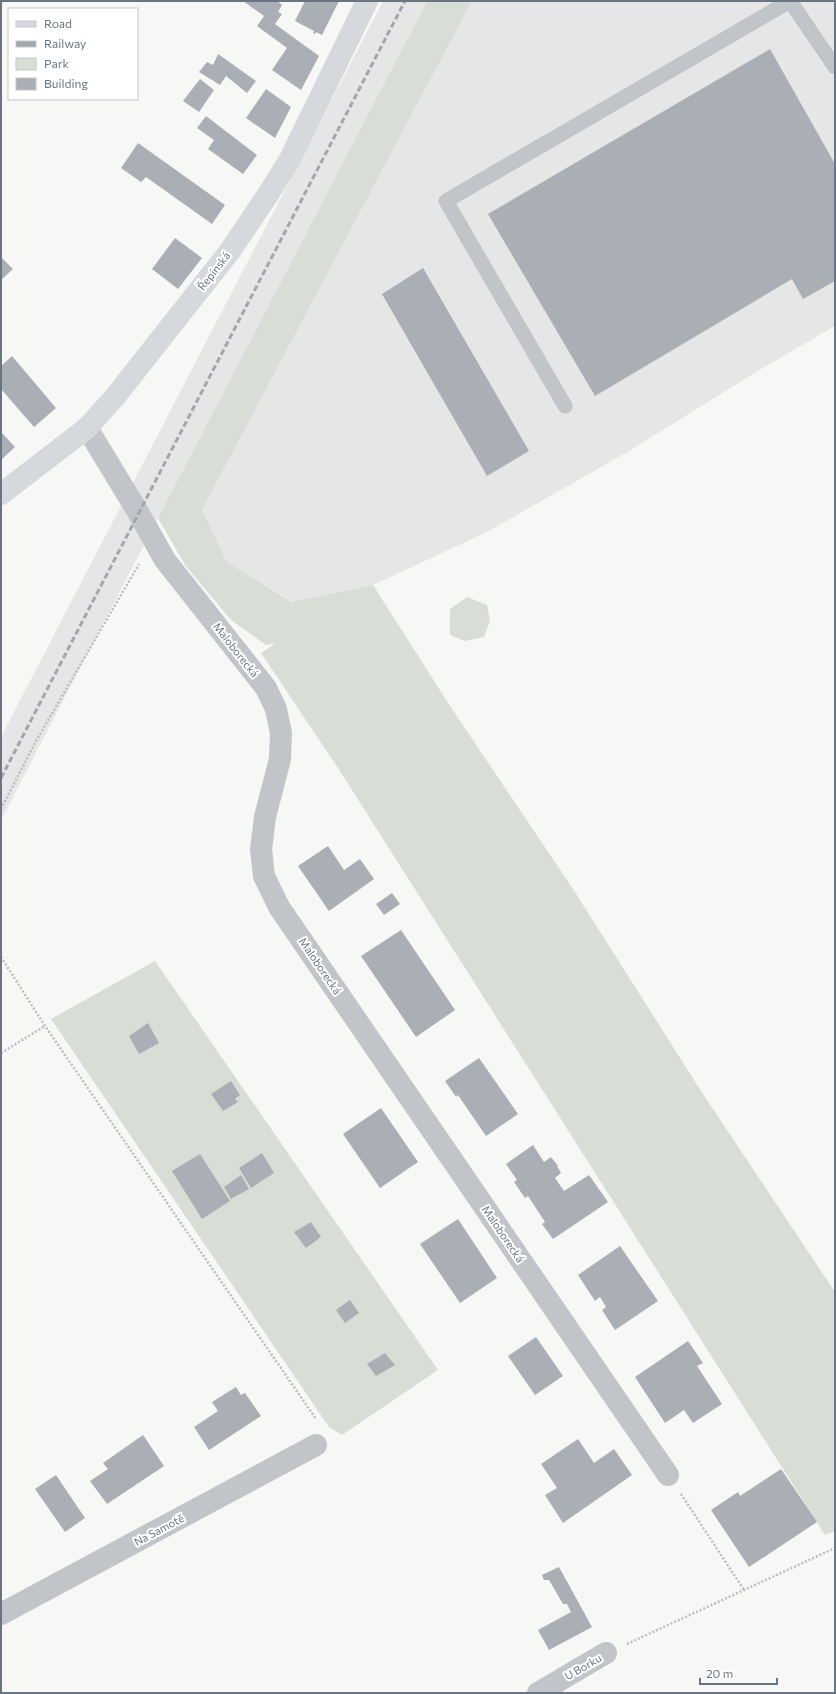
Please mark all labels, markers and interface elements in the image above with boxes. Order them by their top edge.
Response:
legend [8,8,138,100]
text: Road [44,16,72,30]
text: Railway [44,36,86,50]
text: Park [44,56,70,70]
text: Building [44,76,88,90]
street label: Řepínská [194,248,233,292]
street label: Maloborecká [211,620,262,680]
street label: Maloborecká [297,935,344,997]
street label: Maloborecká [480,1203,527,1265]
street label: Na Samotě [132,1511,186,1548]
street label: U Borku [562,1651,603,1682]
scale bar [700,1660,777,1686]
text: 20 m [706,1666,733,1680]

